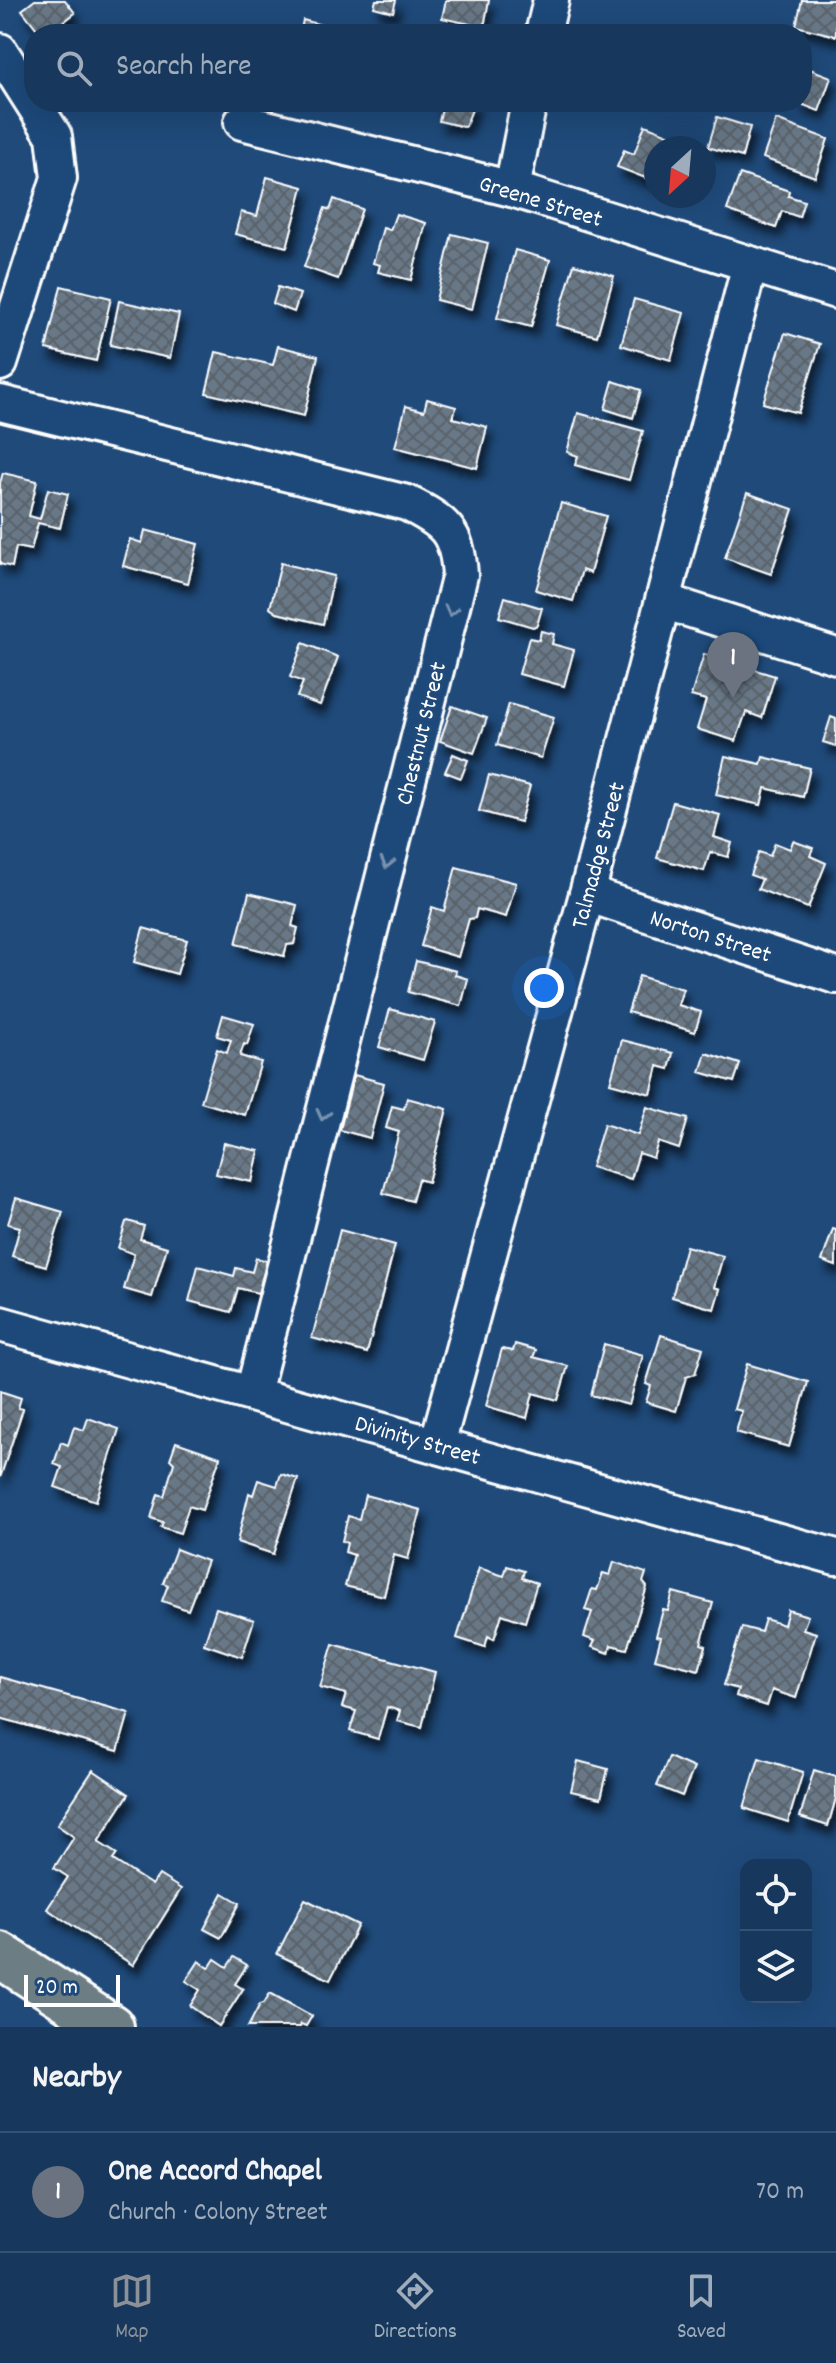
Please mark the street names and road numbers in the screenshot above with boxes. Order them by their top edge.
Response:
street label: Greene Street [474,168,606,238]
street label: Chestnut Street [389,658,457,809]
street label: Talmadge Street [564,779,636,933]
street label: Norton Street [645,902,775,974]
street label: Divinity Street [350,1408,484,1476]

